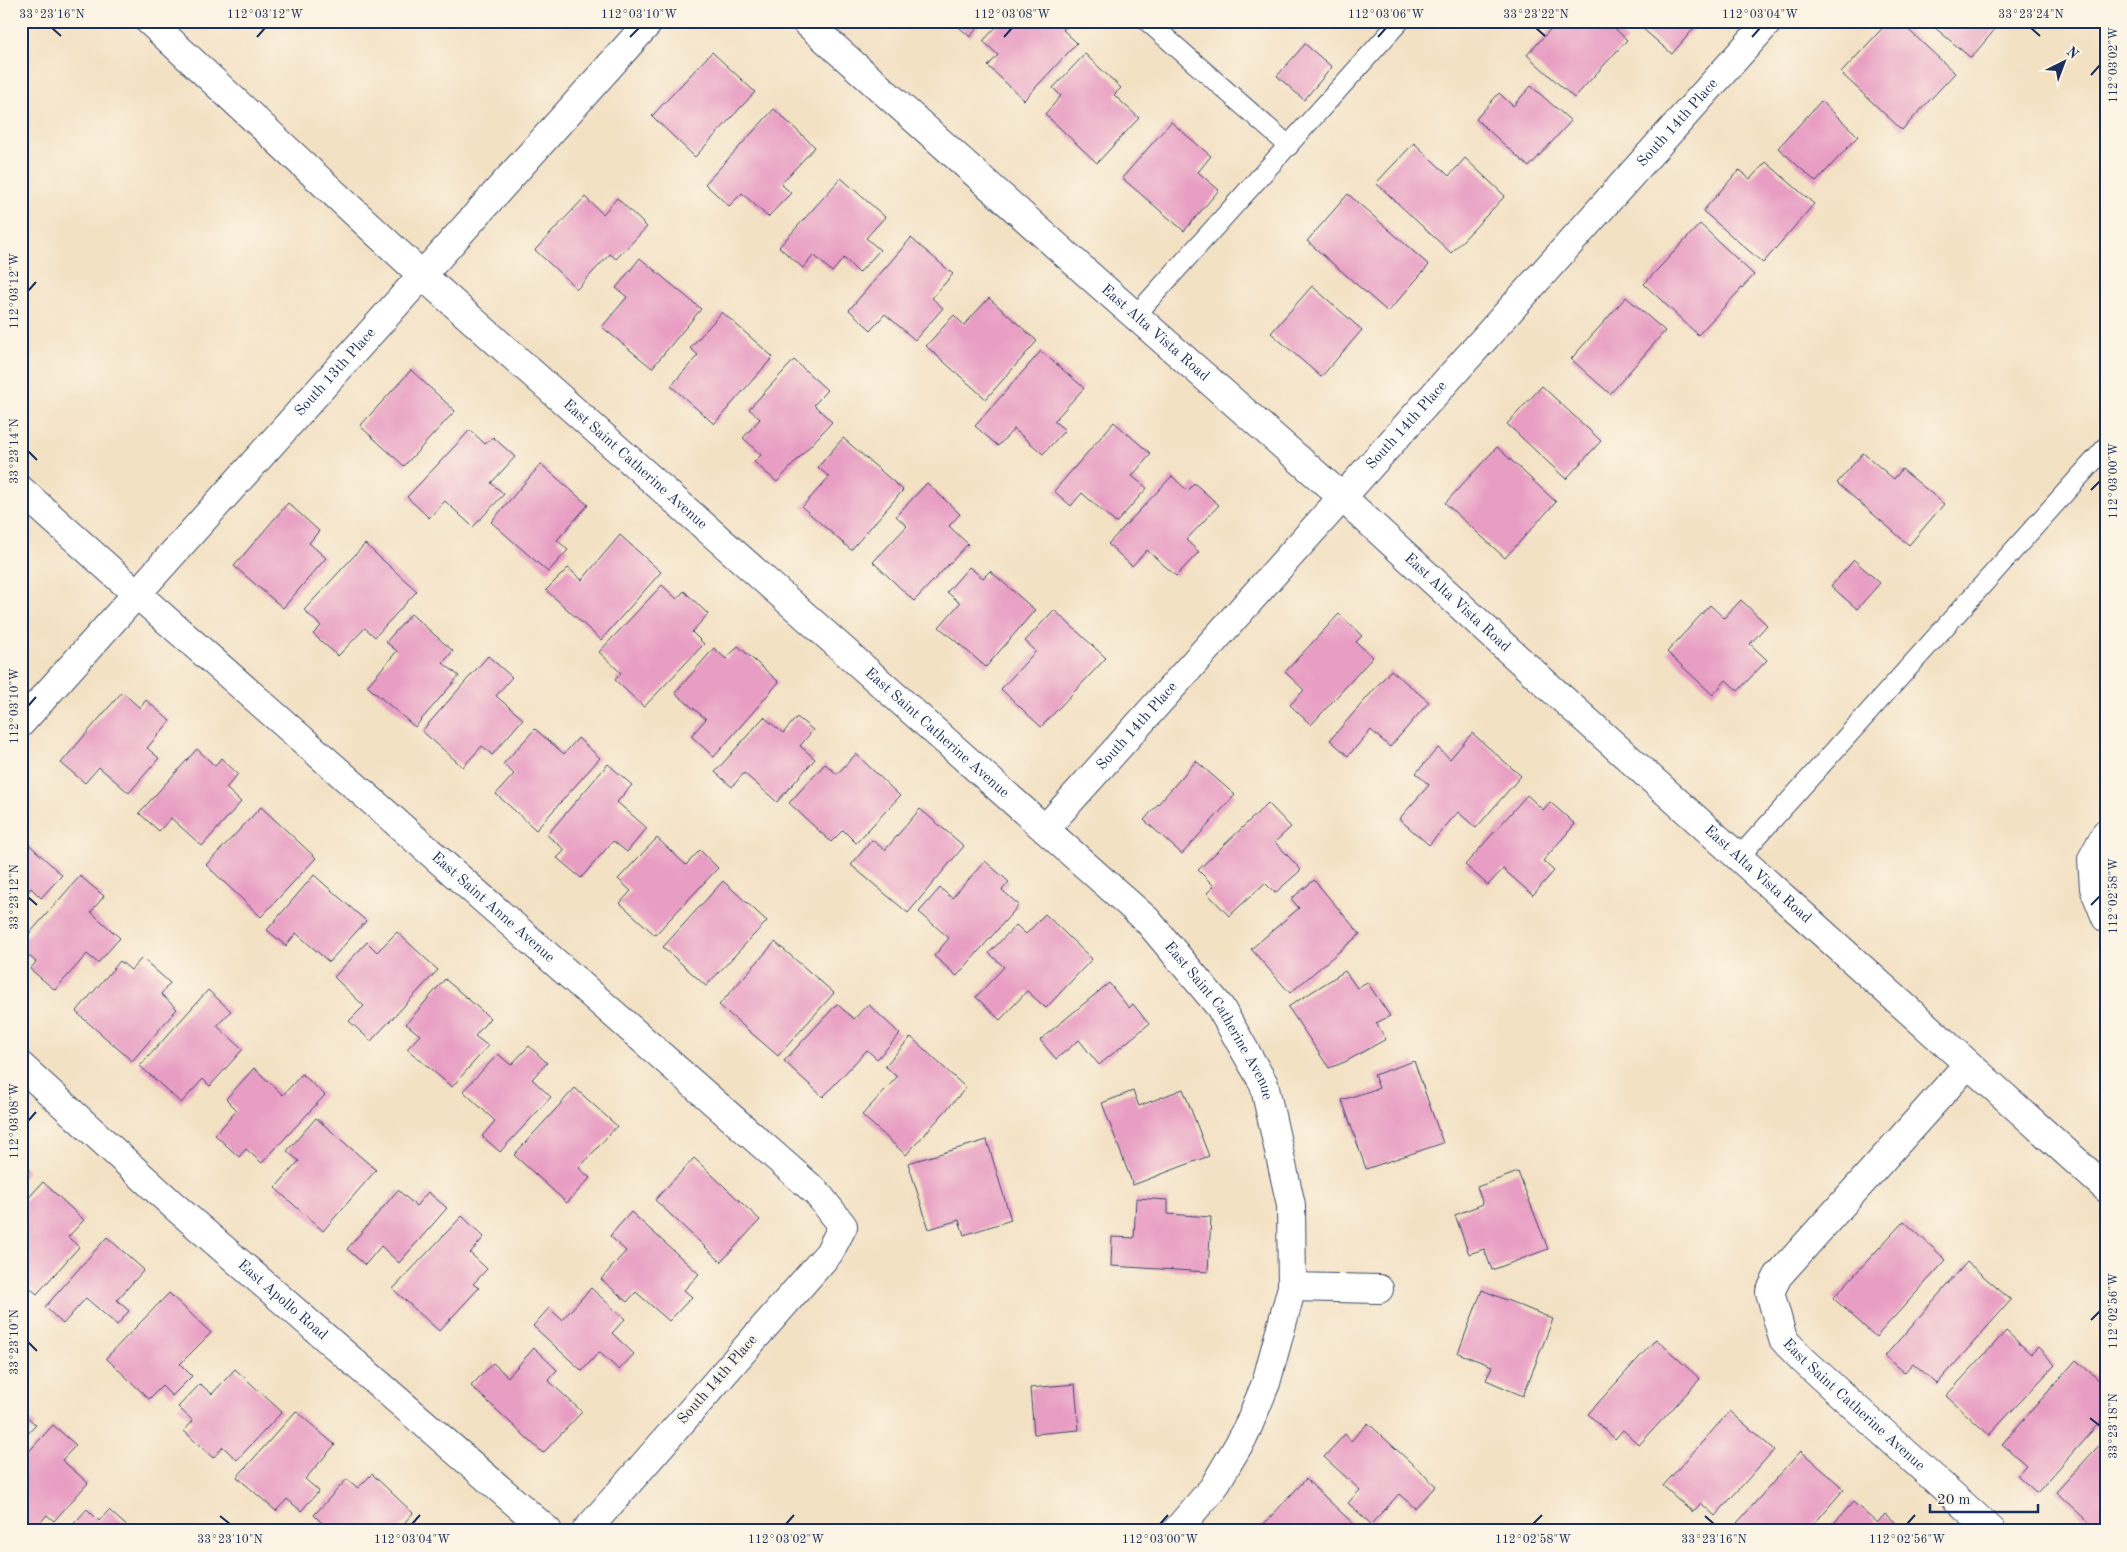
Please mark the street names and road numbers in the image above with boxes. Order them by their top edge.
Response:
street label: South 14th Place [1634,76,1721,170]
street label: East Alta Vista Road [1098,282,1212,384]
street label: South 13th Place [292,325,379,419]
street label: South 14th Place [1364,378,1450,472]
street label: East Saint Catherine Avenue [560,397,710,532]
street label: East Alta Vista Road [1401,551,1513,655]
street label: East Saint Catherine Avenue [862,665,1012,801]
street label: South 14th Place [1094,679,1180,773]
street label: East Alta Vista Road [1701,823,1814,926]
street label: East Saint Anne Avenue [428,849,557,966]
street label: East Saint Catherine Avenue [1161,939,1275,1101]
street label: East Apollo Road [235,1257,330,1343]
street label: South 14th Place [675,1333,761,1427]
street label: East Saint Catherine Avenue [1780,1336,1928,1474]

